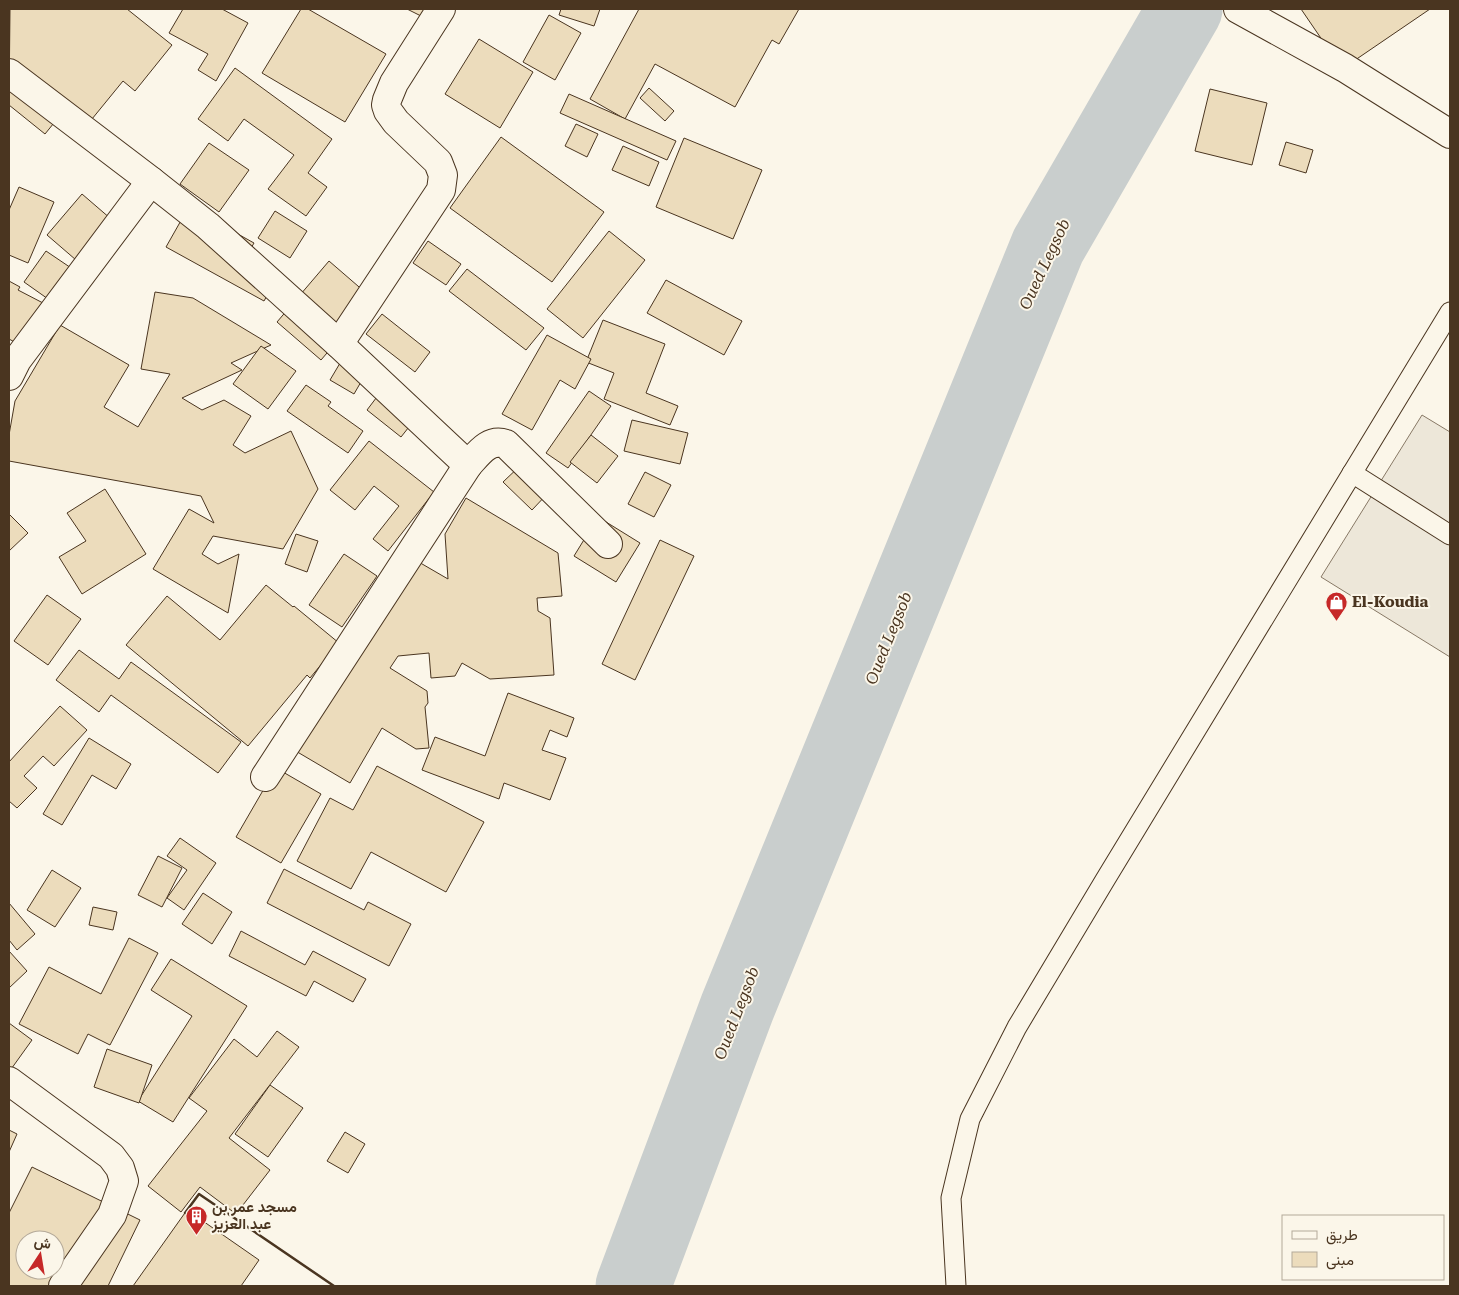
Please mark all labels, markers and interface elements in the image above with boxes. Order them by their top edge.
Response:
water label: Oued Legsob [1015,216,1074,313]
water label: Oued Legsob [861,589,916,687]
shop icon: El-Koudia [1324,590,1348,621]
place label: El-Koudia [1352,593,1429,611]
water label: Oued Legsob [710,964,763,1062]
place label: مسجد عمر بن عبد العزيز [211,1198,297,1233]
building icon: مسجد عمر بن عبد العزيز [184,1204,208,1235]
legend [1282,1215,1444,1280]
text: طريق [1326,1226,1358,1245]
north arrow [15,1230,65,1280]
text: ش [33,1233,53,1253]
text: مبنى [1326,1251,1354,1270]

